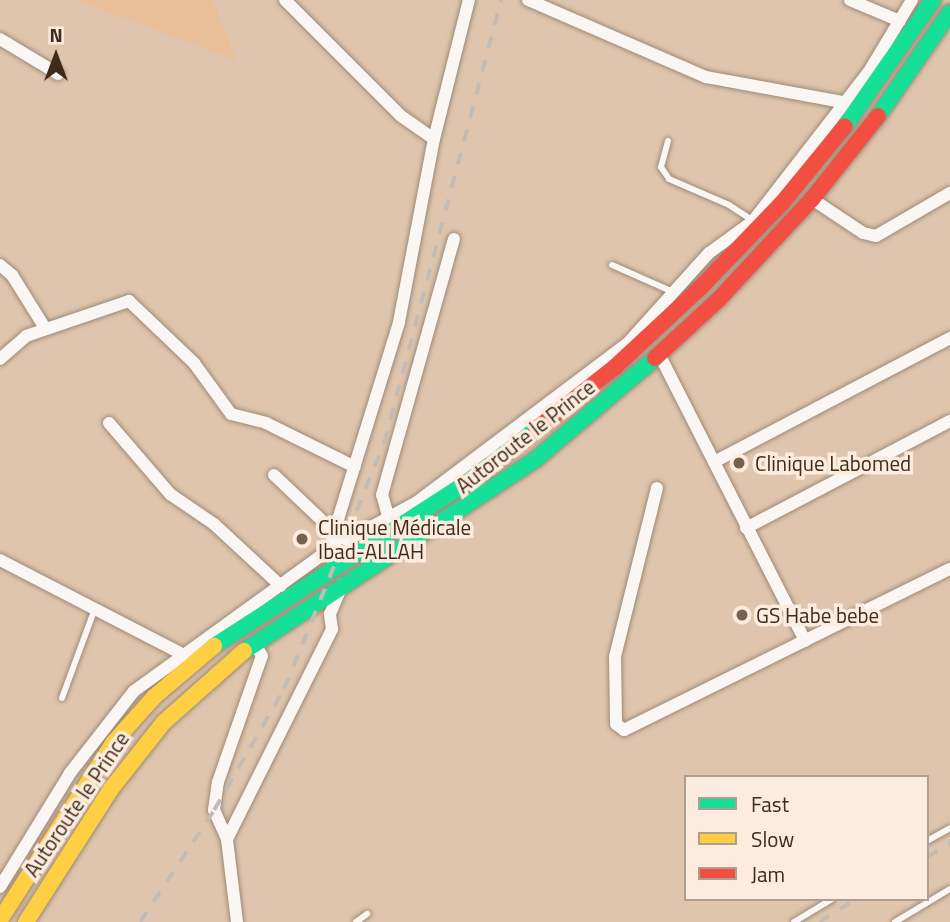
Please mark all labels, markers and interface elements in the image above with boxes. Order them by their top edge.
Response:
text: N [49,20,63,49]
north arrow [21,21,91,91]
street label: Autoroute le Prince [451,374,599,498]
place label: Clinique Labomed [755,450,911,476]
marker: Clinique Labomed [729,453,749,473]
place label: Clinique Médicale Ibad-ALLAH [318,514,471,564]
marker: Clinique Médicale Ibad-ALLAH [292,529,312,549]
place label: GS Habe bebe [756,602,879,628]
marker: GS Habe bebe [734,607,750,623]
street label: Autoroute le Prince [18,727,134,881]
legend [684,775,929,901]
text: Fast [751,788,789,820]
text: Slow [751,823,794,855]
text: Jam [751,858,785,890]

